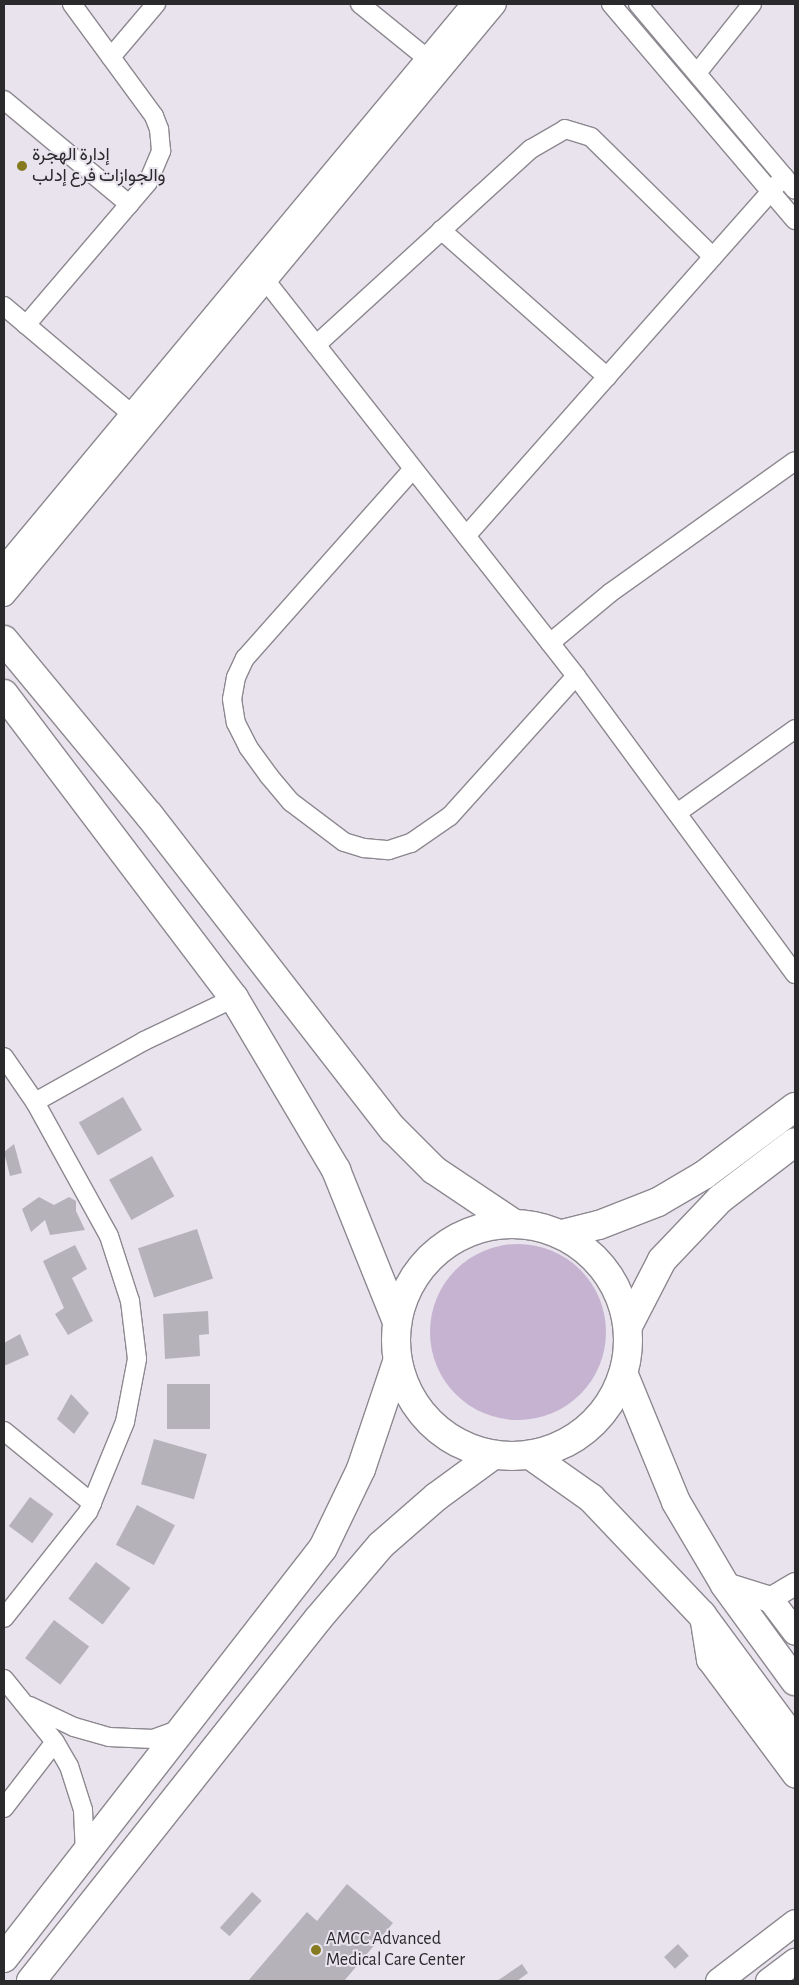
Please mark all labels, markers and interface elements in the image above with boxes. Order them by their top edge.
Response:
place label: إدارة الهجرة والجوازات فرع إدلب [32,145,166,188]
marker: إدارة الهجرة والجوازات فرع إدلب [16,160,28,172]
place label: AMCC Advanced Medical Care Center [326,1929,465,1972]
marker: AMCC Advanced Medical Care Center [310,1944,322,1956]

